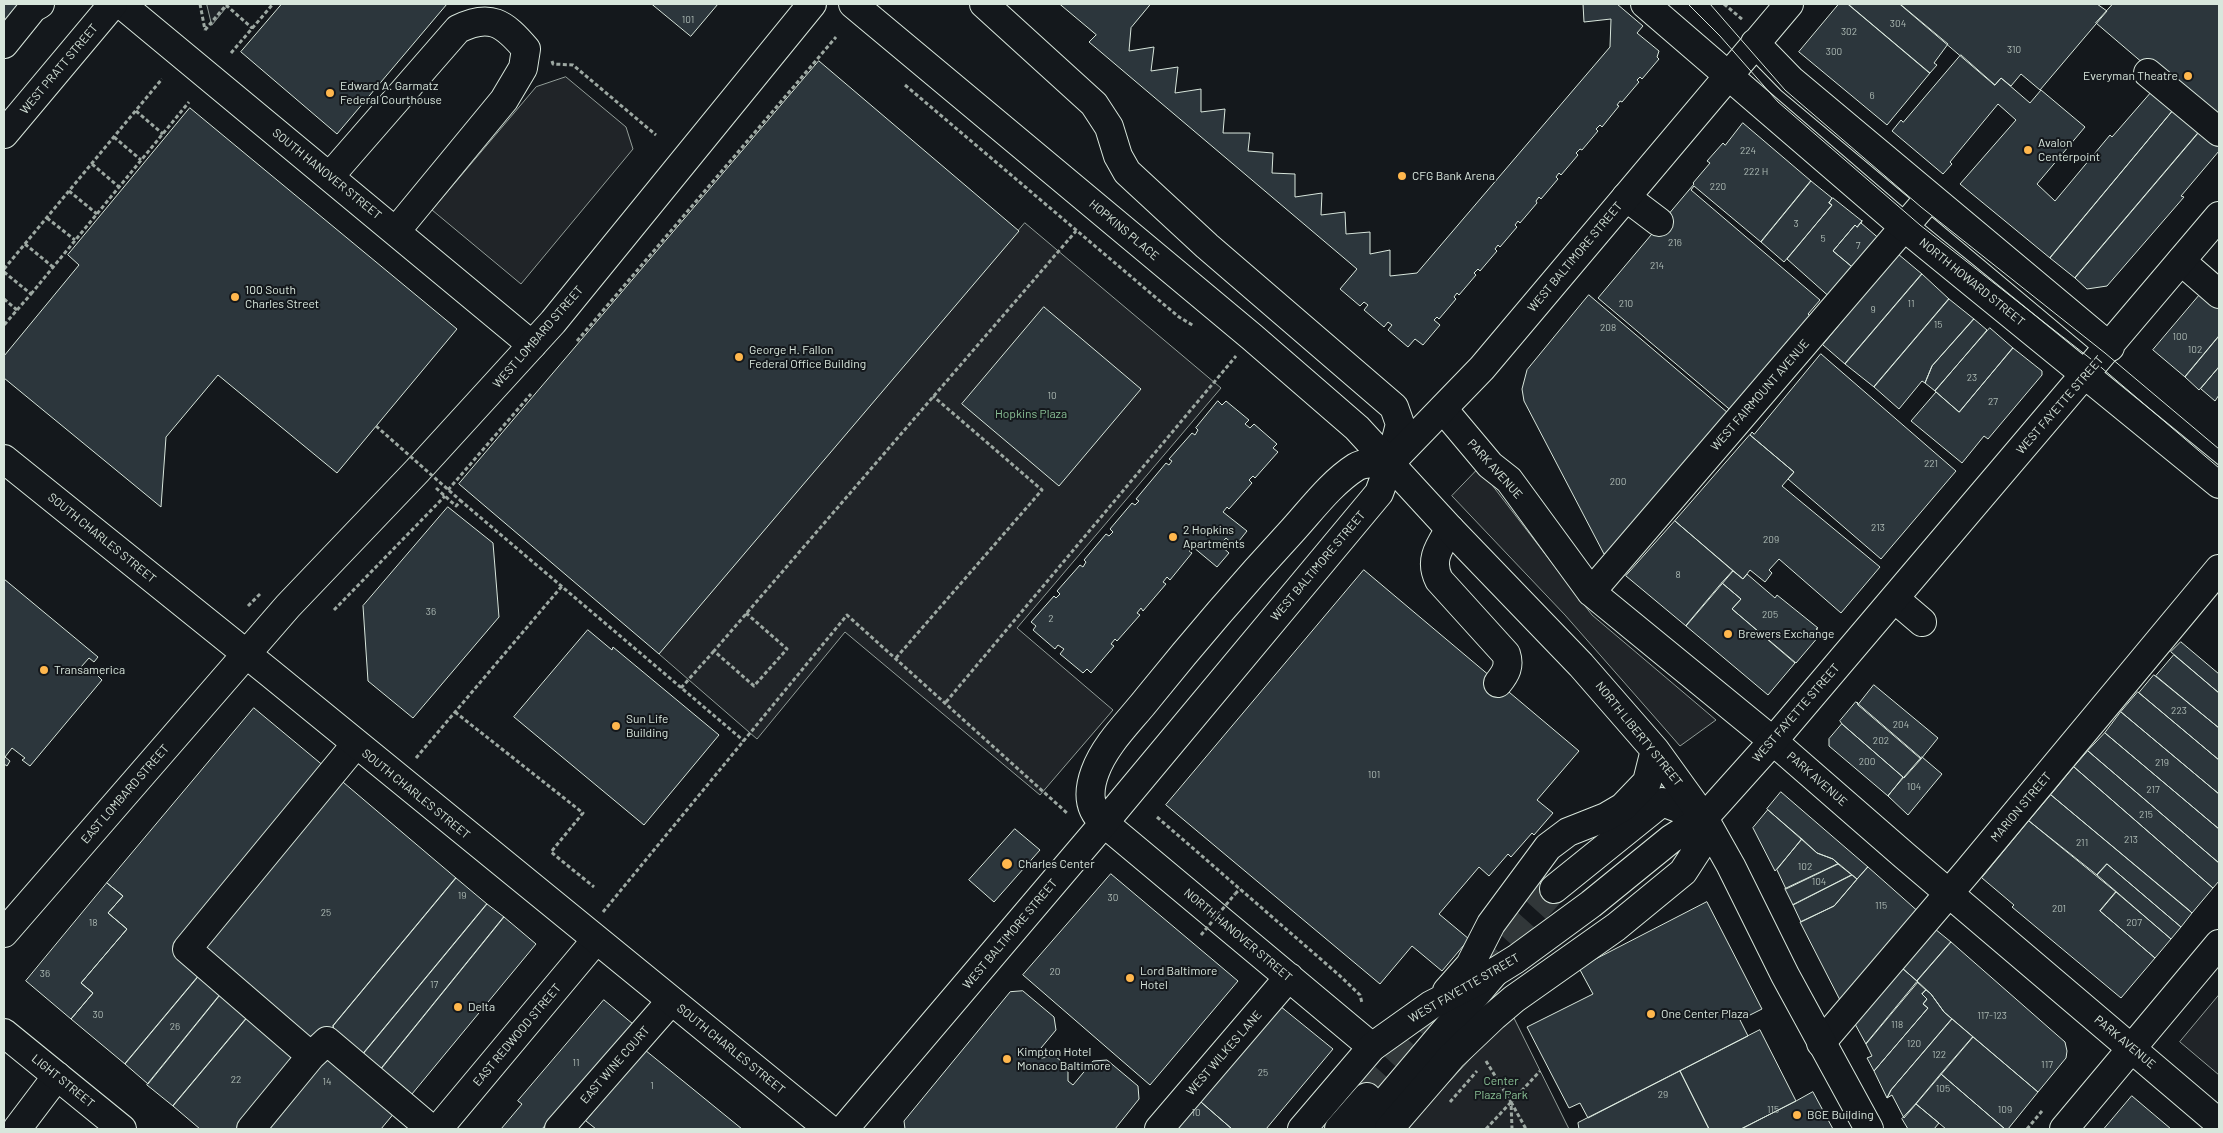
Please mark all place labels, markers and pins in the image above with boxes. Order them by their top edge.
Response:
place label: Everyman Theatre [2083,69,2178,83]
marker: Everyman Theatre [2182,70,2194,82]
place label: Edward A. Garmatz Federal Courthouse [340,79,442,107]
marker: Edward A. Garmatz Federal Courthouse [324,87,336,99]
place label: Avalon Centerpoint [2038,136,2100,164]
marker: Avalon Centerpoint [2022,144,2034,156]
place label: CFG Bank Arena [1412,169,1495,183]
marker: CFG Bank Arena [1396,170,1408,182]
place label: 100 South Charles Street [245,283,319,311]
marker: 100 South Charles Street [229,291,241,303]
place label: George H. Fallon Federal Office Building [749,343,866,371]
marker: George H. Fallon Federal Office Building [733,351,745,363]
place label: 2 Hopkins Apartments [1183,523,1245,551]
marker: 2 Hopkins Apartments [1167,531,1179,543]
place label: Brewers Exchange [1738,627,1834,641]
marker: Brewers Exchange [1722,628,1734,640]
place label: Transamerica [54,663,125,677]
marker: Transamerica [38,664,50,676]
place label: Sun Life Building [626,712,668,740]
marker: Sun Life Building [610,720,622,732]
marker: Charles Center [1000,857,1014,871]
place label: Charles Center [1018,857,1095,871]
place label: Lord Baltimore Hotel [1140,964,1217,992]
marker: Lord Baltimore Hotel [1124,972,1136,984]
place label: Delta [468,1000,495,1014]
marker: Delta [452,1001,464,1013]
place label: One Center Plaza [1661,1007,1749,1021]
marker: One Center Plaza [1645,1008,1657,1020]
place label: Kimpton Hotel Monaco Baltimore [1017,1045,1111,1073]
marker: Kimpton Hotel Monaco Baltimore [1001,1053,1013,1065]
place label: BGE Building [1807,1108,1874,1122]
marker: BGE Building [1791,1109,1803,1121]

